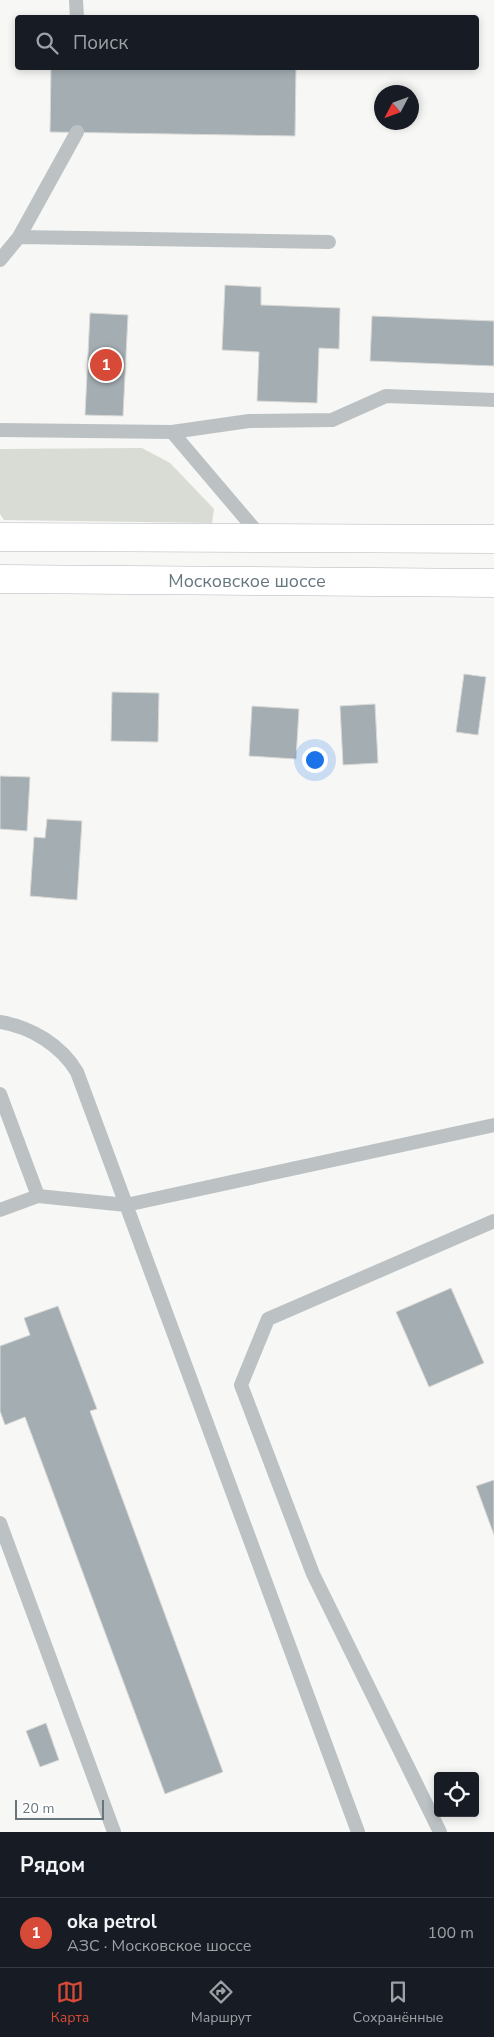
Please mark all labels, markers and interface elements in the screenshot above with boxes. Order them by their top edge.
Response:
search box [15,15,479,70]
icon: search [33,29,61,57]
text: Поиск [73,30,128,56]
north arrow [374,85,419,130]
pin: 1 [90,346,122,384]
street label: Московское шоссе [168,569,326,593]
your location [302,747,328,773]
map controls [434,1772,479,1817]
button: locate [434,1772,479,1817]
scale bar [15,1797,104,1820]
text: 20 m [22,1799,54,1818]
text: Рядом [20,1851,85,1879]
text: oka petrol [67,1909,157,1935]
text: 1 [31,1922,41,1944]
text: 100 m [427,1922,474,1944]
text: АЗС · Московское шоссе [67,1935,252,1957]
tab: Карта [51,1978,89,2027]
tab: Маршрут [191,1978,251,2027]
tab: Сохранённые [353,1978,443,2027]

